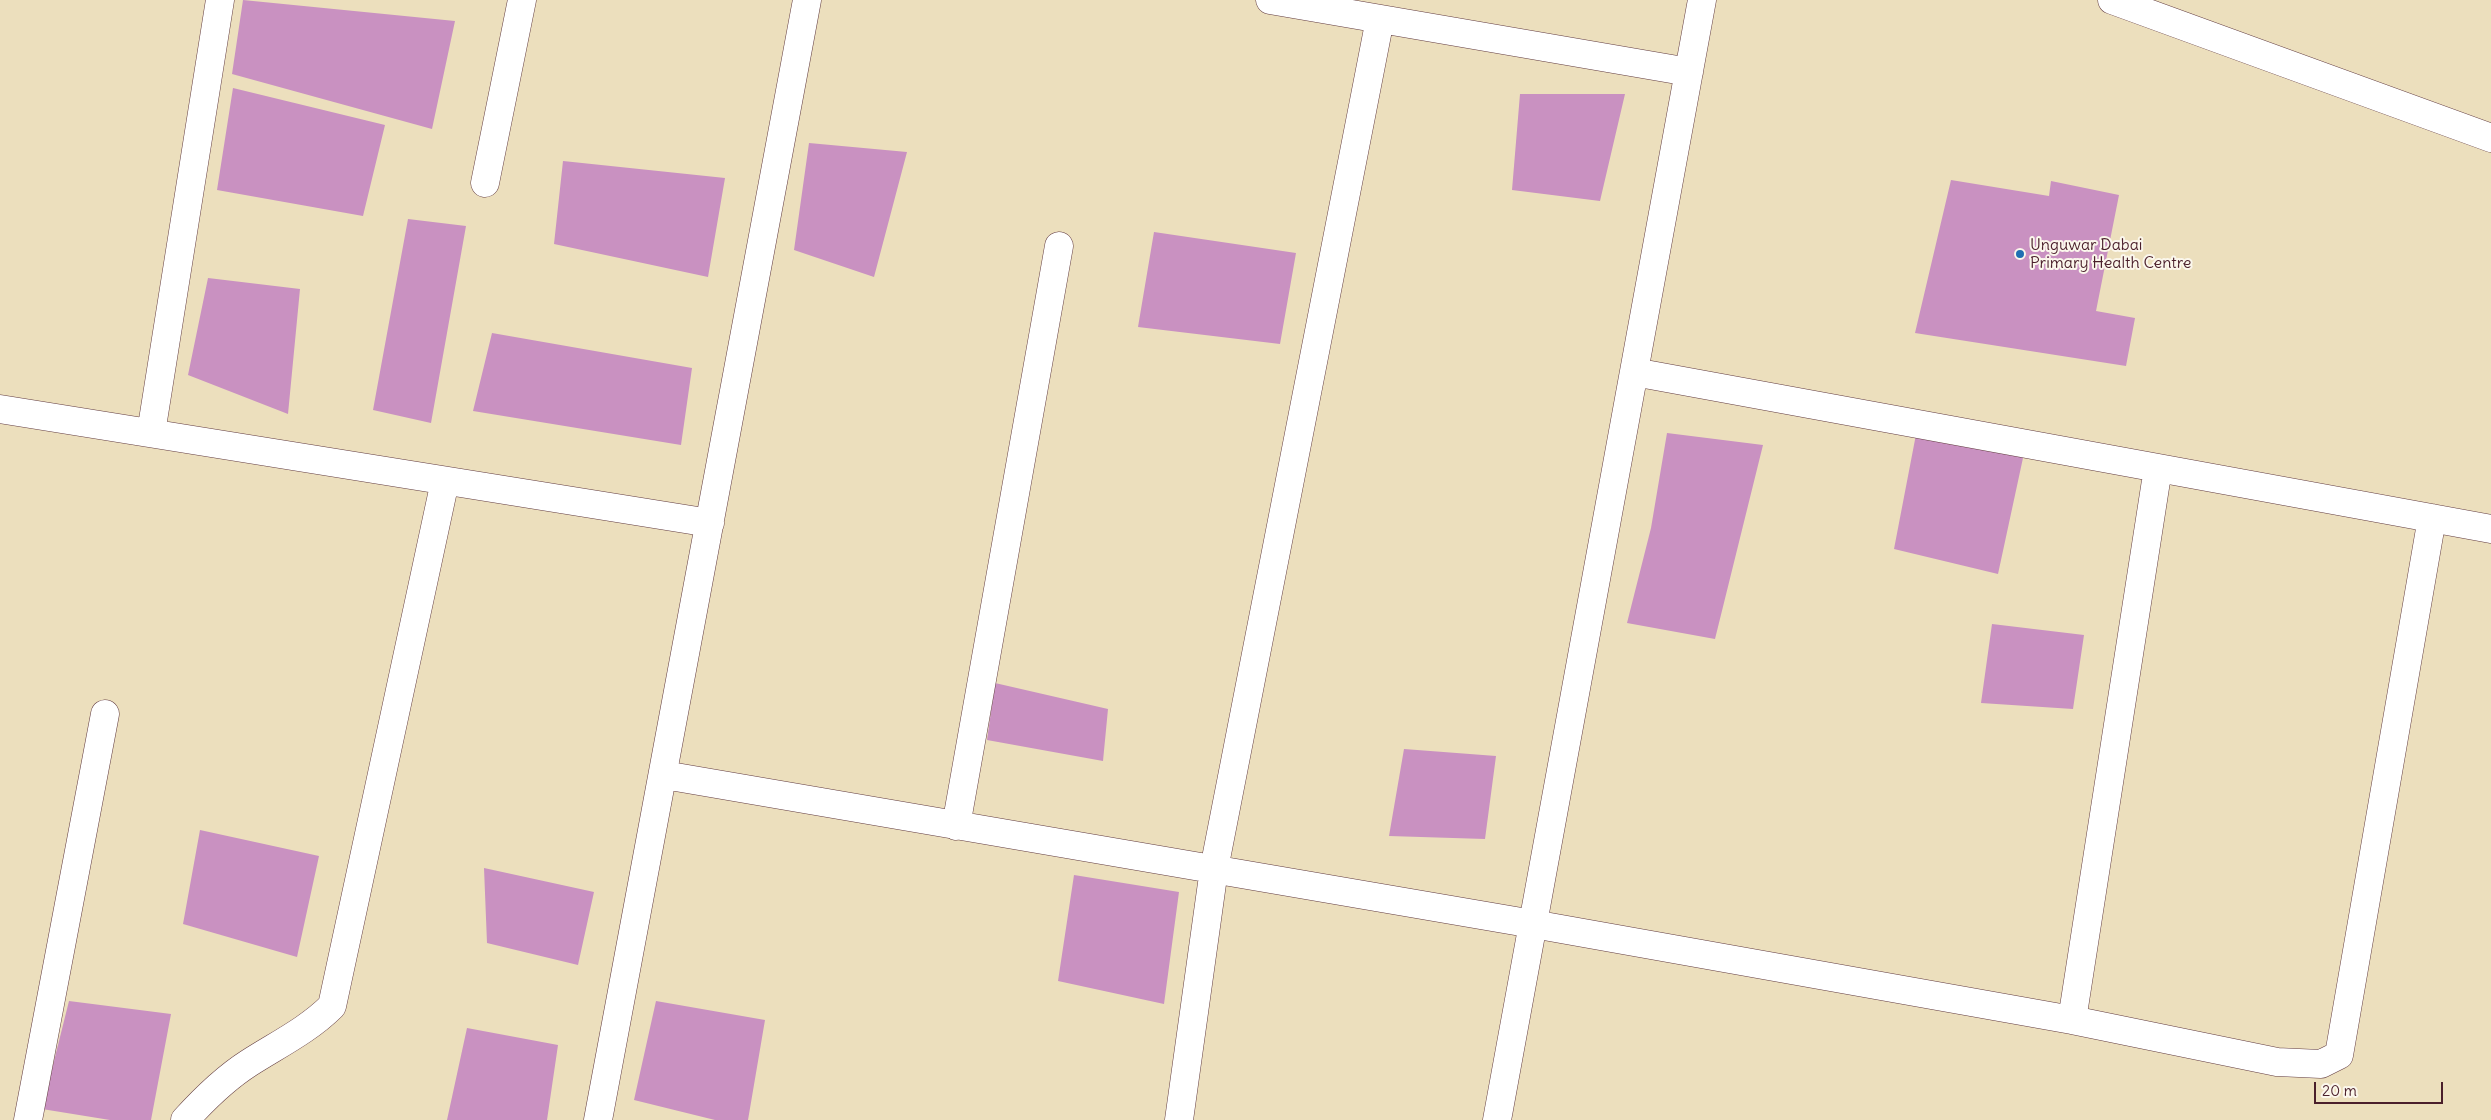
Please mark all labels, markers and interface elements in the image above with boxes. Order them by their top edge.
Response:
place label: Unguwar Dabai Primary Health Centre [2030,235,2191,273]
marker: Unguwar Dabai Primary Health Centre [2014,248,2026,260]
scale bar [2316,1072,2445,1104]
text: 20 m [2322,1081,2357,1100]

